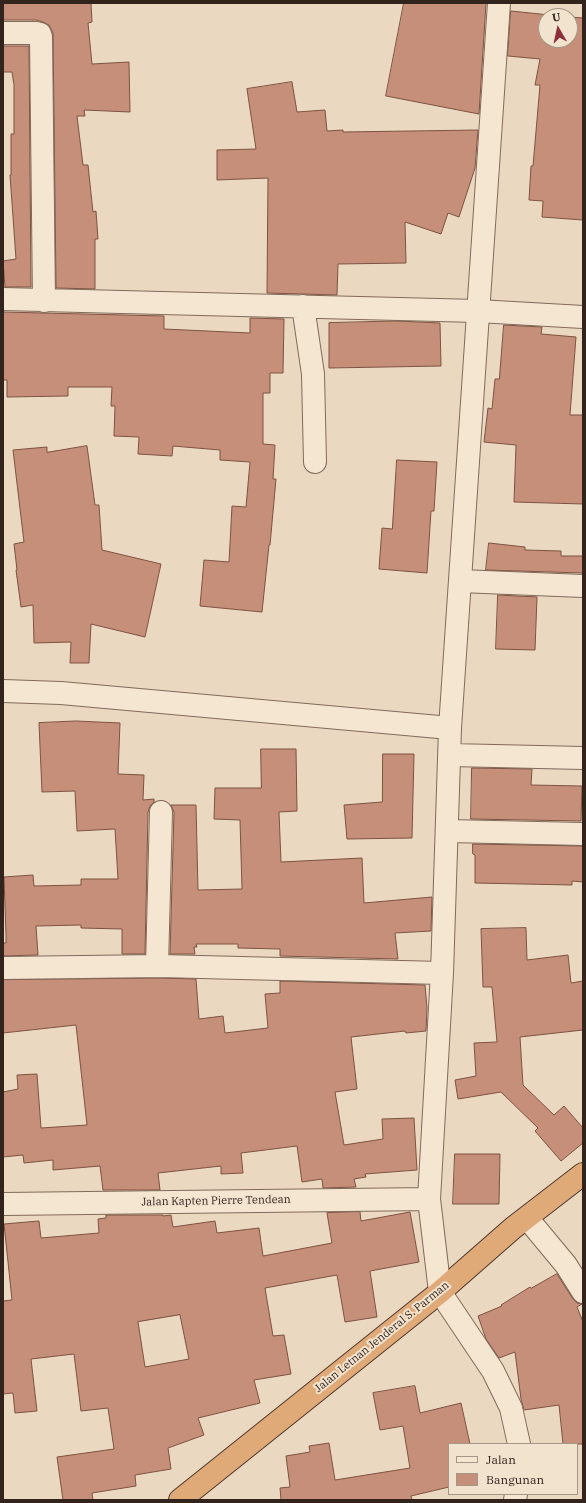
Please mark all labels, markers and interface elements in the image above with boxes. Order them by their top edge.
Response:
north arrow [538,8,578,48]
text: U [551,10,562,25]
street label: Jalan Kapten Pierre Tendean [141,1193,291,1209]
street label: Jalan Letnan Jenderal S. Parman [312,1279,452,1395]
legend [448,1443,578,1495]
text: Jalan [486,1452,516,1467]
text: Bangunan [486,1472,544,1487]

